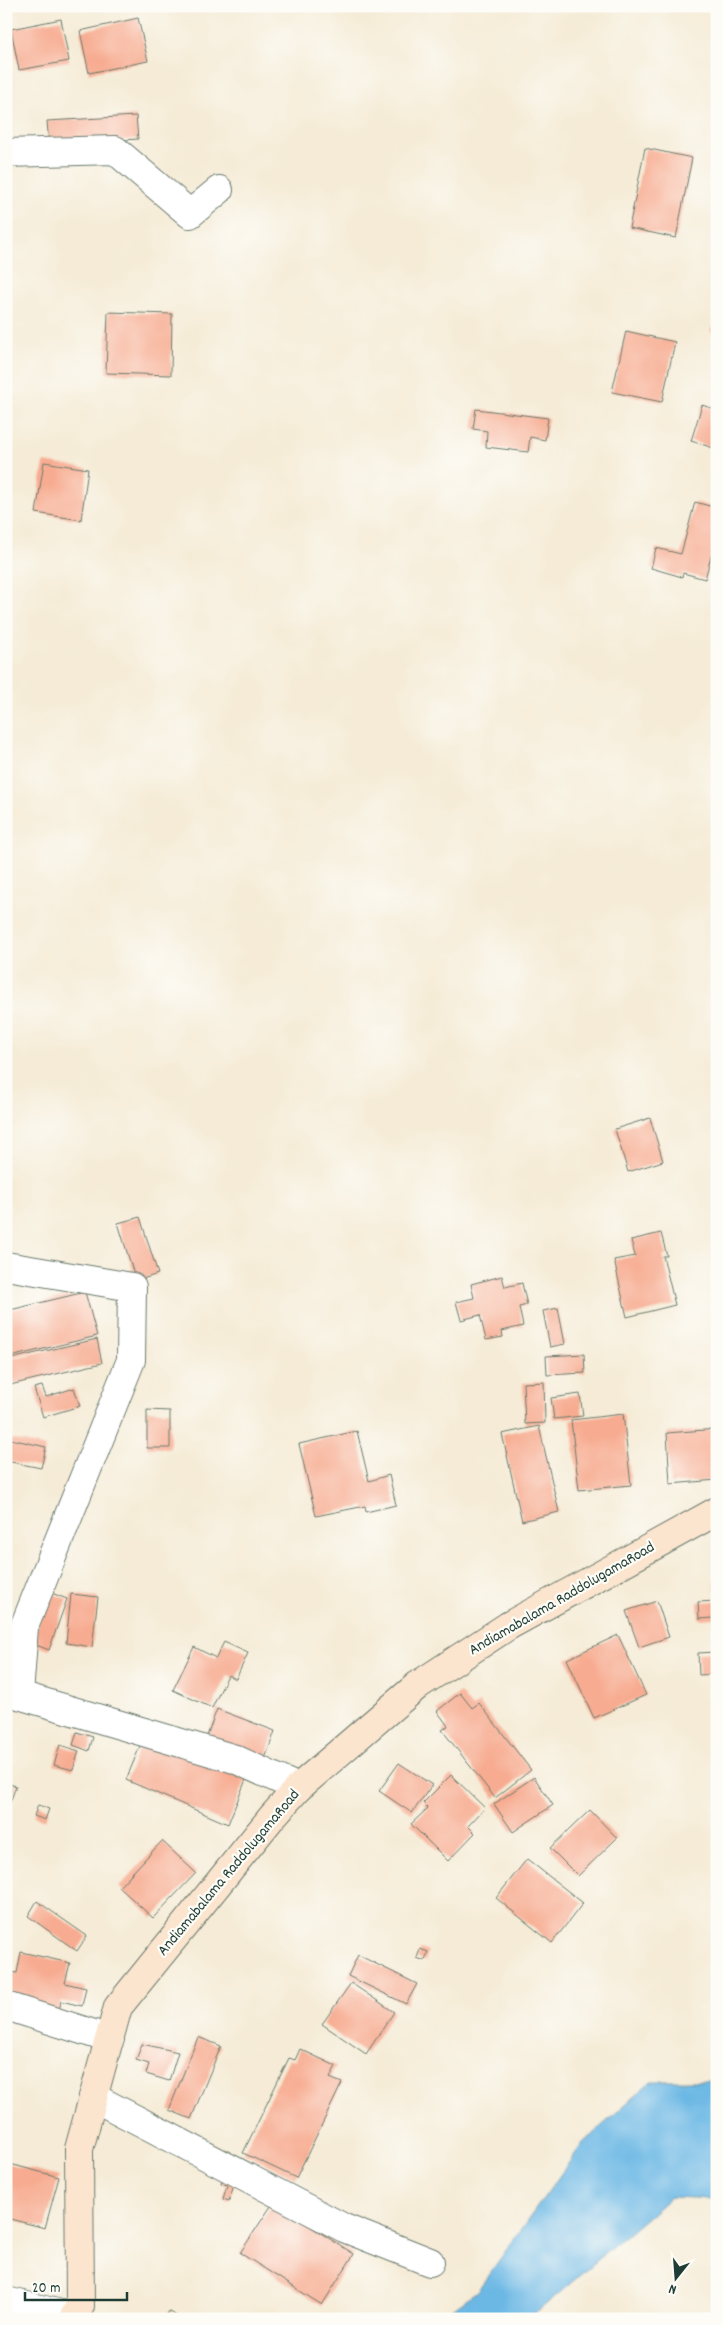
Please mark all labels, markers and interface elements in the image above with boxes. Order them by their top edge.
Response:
street label: Andiamabalama RaddolugamaRoad [465,1536,659,1662]
street label: Andiamabalama RaddolugamaRoad [152,1785,306,1961]
north arrow [650,2252,700,2302]
scale bar [25,2270,128,2302]
text: 20 m [32,2278,60,2300]
text: N [666,2278,679,2299]

